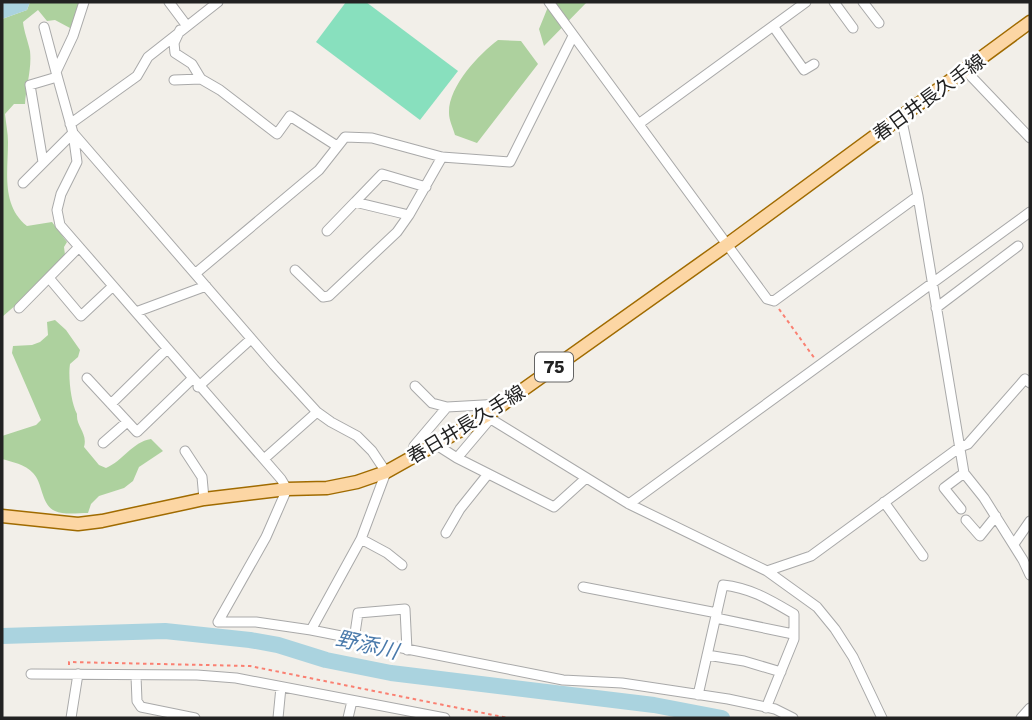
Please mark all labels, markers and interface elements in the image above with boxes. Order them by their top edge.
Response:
street label: 春日井長久手線 [869,49,990,146]
road number: 75 [535,352,573,382]
street label: 春日井長久手線 [403,380,529,469]
water label: 野添川 [334,625,403,664]

